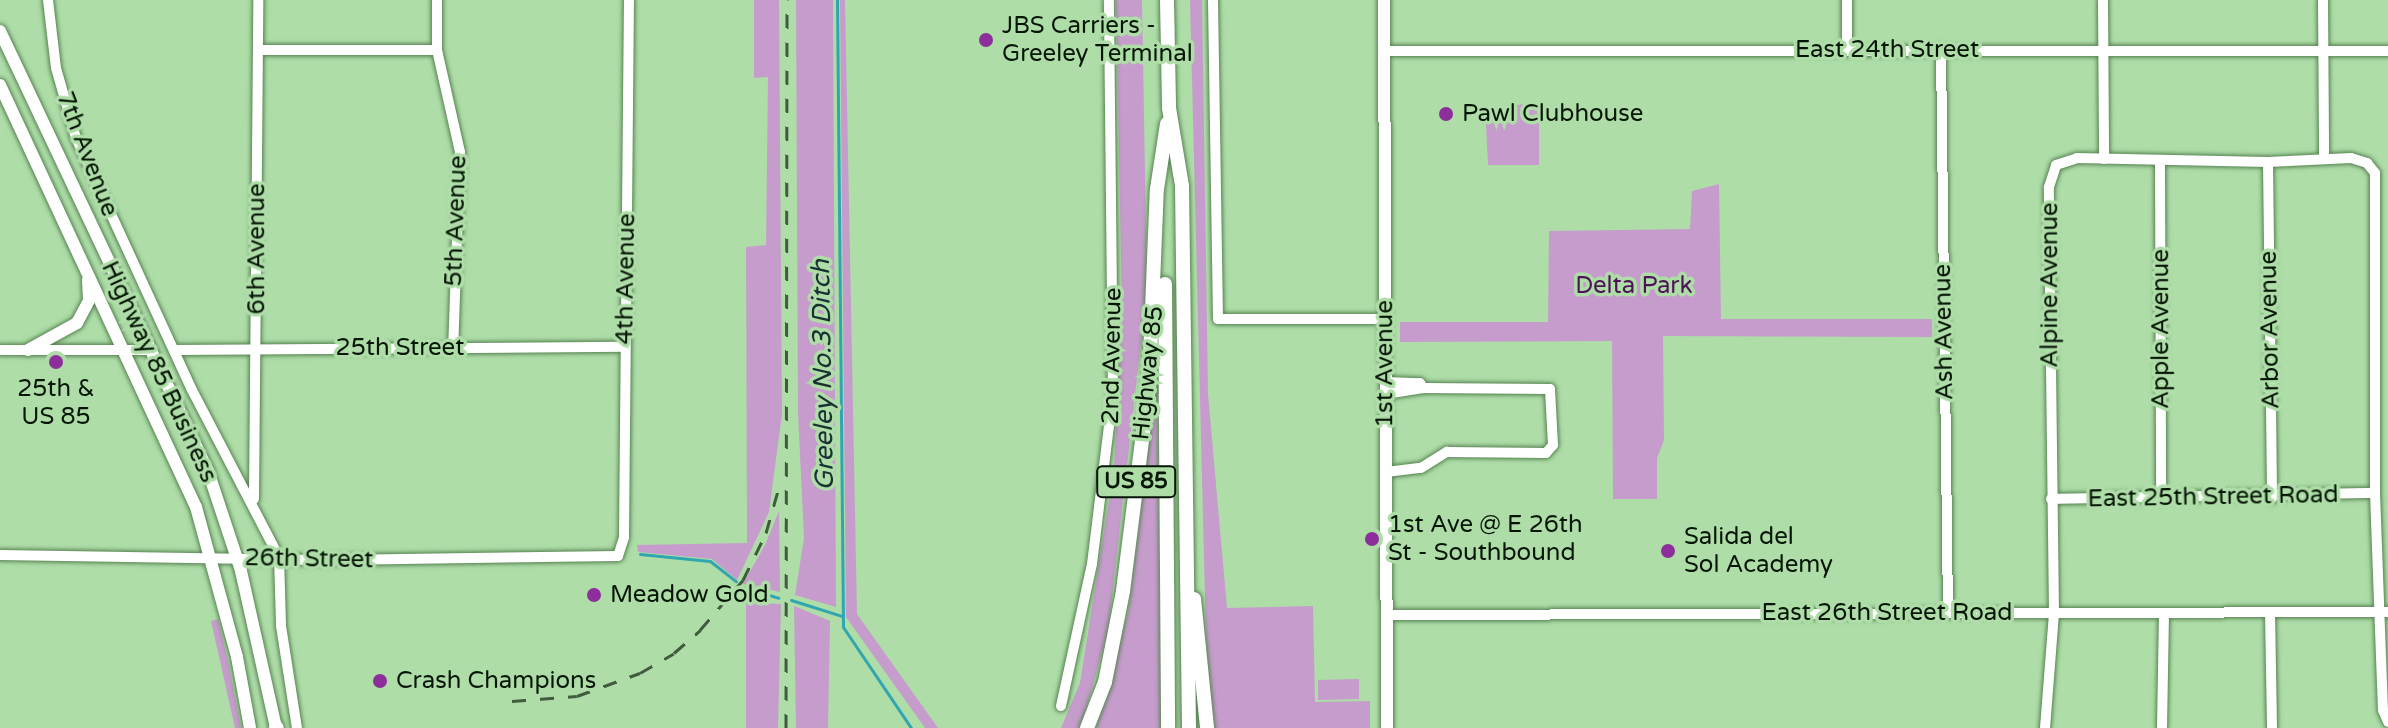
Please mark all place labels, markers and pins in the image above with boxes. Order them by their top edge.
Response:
place label: JBS Carriers - Greeley Terminal [1002,12,1193,68]
marker: JBS Carriers - Greeley Terminal [977,31,995,49]
place label: Pawl Clubhouse [1462,100,1643,128]
marker: Pawl Clubhouse [1437,105,1455,123]
marker: 25th & US 85 [47,353,65,371]
place label: 25th & US 85 [17,375,95,431]
place label: 1st Ave @ E 26th St - Southbound [1388,511,1583,567]
place label: Salida del Sol Academy [1684,523,1833,579]
marker: 1st Ave @ E 26th St - Southbound [1363,530,1381,548]
marker: Salida del Sol Academy [1659,542,1677,560]
place label: Meadow Gold [610,581,769,609]
marker: Meadow Gold [585,586,603,604]
place label: Crash Champions [396,667,596,695]
marker: Crash Champions [371,672,389,690]

